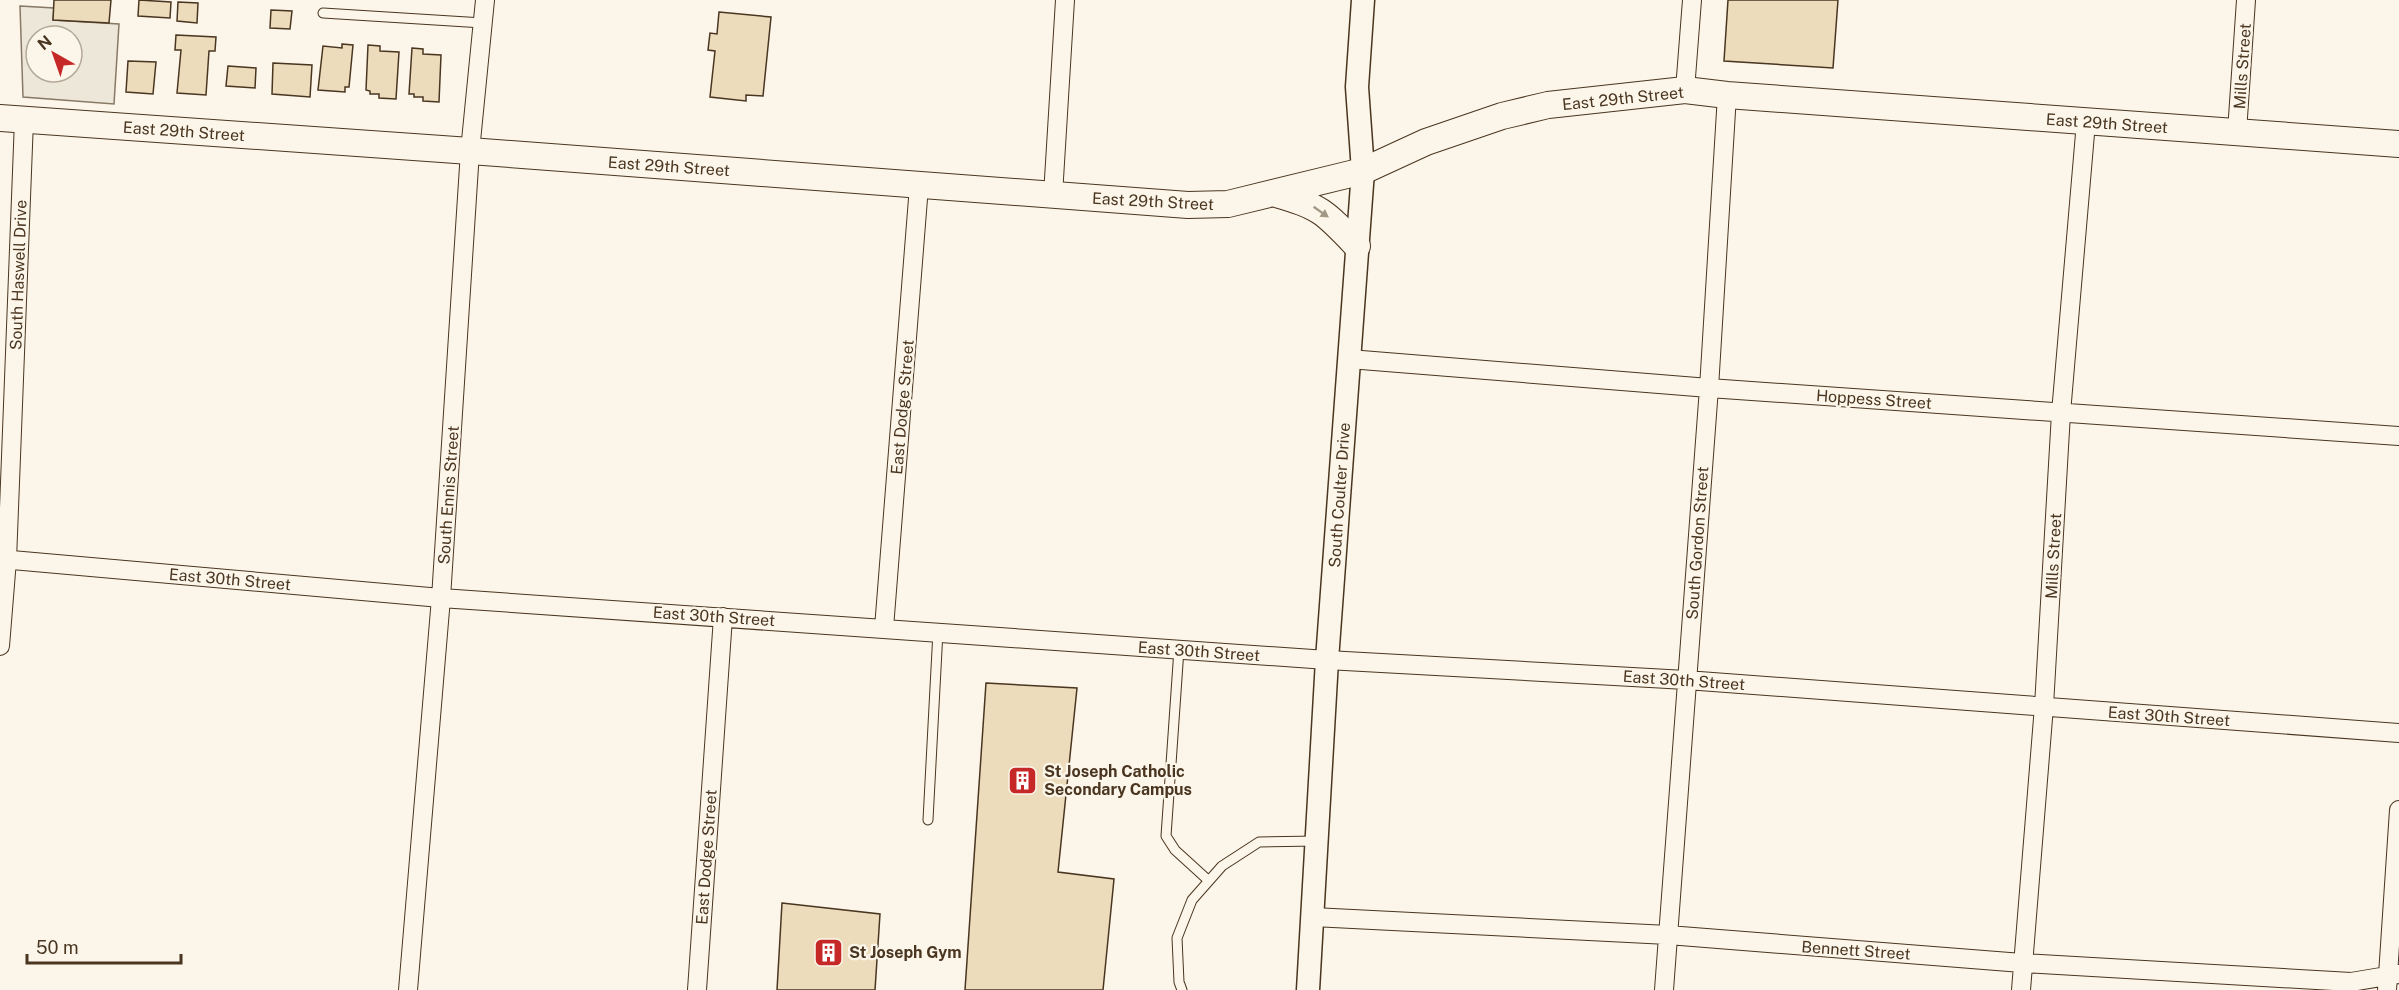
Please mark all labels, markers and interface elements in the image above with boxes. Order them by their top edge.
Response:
street label: Mills Street [2230,22,2255,110]
north arrow [24,24,84,84]
text: N [34,32,56,54]
street label: East 29th Street [1561,83,1685,114]
street label: East 29th Street [2045,110,2169,137]
street label: East 29th Street [122,118,246,145]
street label: East 29th Street [607,153,731,180]
street label: East 29th Street [1091,189,1214,214]
street label: South Haswell Drive [6,200,31,351]
one-way arrow [1313,206,1329,218]
street label: East Dodge Street [887,339,918,475]
street label: Hoppess Street [1815,386,1932,413]
street label: South Coulter Drive [1325,422,1354,568]
street label: South Ennis Street [434,425,463,565]
street label: South Gordon Street [1683,466,1712,620]
street label: Mills Street [2042,513,2065,600]
street label: East 30th Street [168,565,292,594]
street label: East 30th Street [652,603,776,630]
street label: East 30th Street [1137,638,1261,665]
street label: East 30th Street [1622,667,1746,694]
street label: East 30th Street [2107,703,2231,730]
place label: St Joseph Catholic Secondary Campus [1044,762,1192,799]
building icon: St Joseph Catholic Secondary Campus [1007,764,1039,796]
street label: East Dodge Street [692,789,721,925]
scale bar [27,927,182,965]
building icon: St Joseph Gym [812,936,844,968]
text: 50 m [36,937,79,958]
street label: Bennett Street [1801,937,1911,964]
place label: St Joseph Gym [849,943,962,962]

